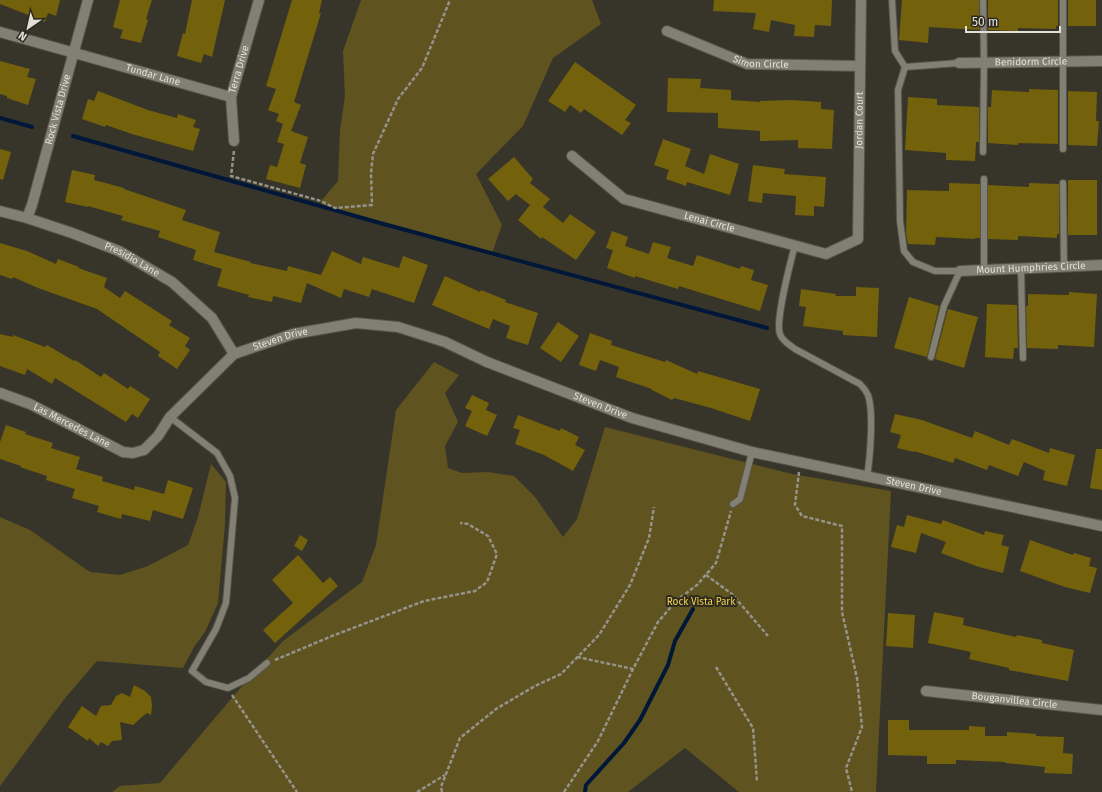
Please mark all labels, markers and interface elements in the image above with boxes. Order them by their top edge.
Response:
north arrow [8,8,48,48]
scale bar [966,8,1060,34]
text: 50 m [972,15,998,29]
text: N [16,28,29,43]
street label: Terra Drive [226,44,252,94]
street label: Simon Circle [731,53,789,71]
street label: Benidorm Circle [995,55,1067,68]
street label: Tundar Lane [124,62,182,88]
street label: Rock Vista Drive [43,73,73,146]
street label: Jordan Court [853,91,866,149]
street label: Lenai Circle [683,210,736,235]
street label: Presidio Lane [103,240,162,279]
street label: Mount Humphries Circle [976,260,1086,276]
street label: Steven Drive [251,326,309,353]
street label: Steven Drive [572,390,629,422]
street label: Las Mercedes Lane [31,401,112,450]
street label: Steven Drive [885,474,943,498]
park label: Rock Vista Park [667,596,736,608]
street label: Bouganvillea Circle [971,690,1058,711]

